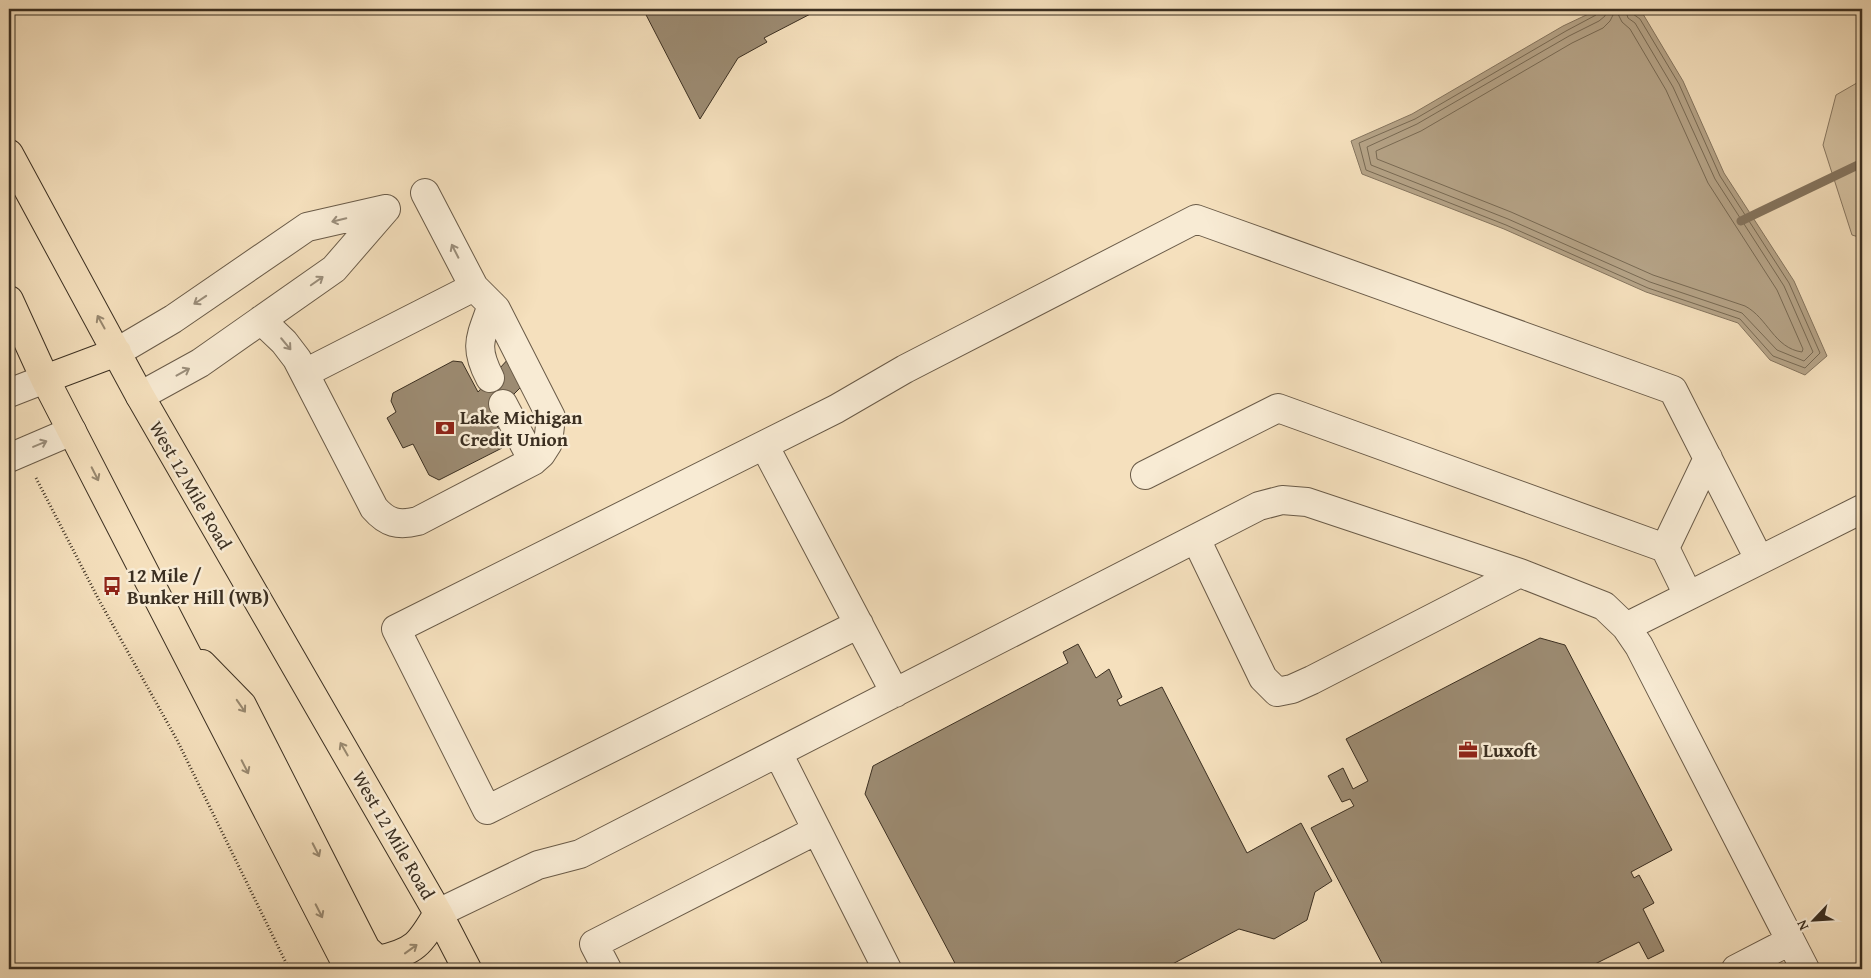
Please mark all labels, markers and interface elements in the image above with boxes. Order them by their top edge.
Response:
one-way arrow [331,216,347,225]
one-way arrow [450,244,459,259]
one-way arrow [310,276,324,286]
one-way arrow [193,295,207,305]
one-way arrow [95,316,105,330]
one-way arrow [280,338,291,351]
one-way arrow [175,367,189,377]
place label: Lake Michigan Credit Union [460,403,583,453]
street label: West 12 Mile Road [143,415,240,555]
bank icon: Lake Michigan Credit Union [434,417,456,439]
one-way arrow [33,439,48,448]
one-way arrow [91,466,100,481]
place label: 12 Mile / Bunker Hill (WB) [127,561,269,611]
bus stop icon: 12 Mile / Bunker Hill (WB) [101,575,123,597]
one-way arrow [236,699,246,713]
place label: Luxoft [1483,736,1538,764]
office icon: Luxoft [1457,739,1479,761]
one-way arrow [339,742,349,757]
one-way arrow [241,759,250,774]
street label: West 12 Mile Road [346,765,443,905]
one-way arrow [312,842,321,857]
north arrow [1788,896,1838,946]
one-way arrow [314,904,324,919]
text: N [1791,916,1813,934]
one-way arrow [404,944,418,954]

